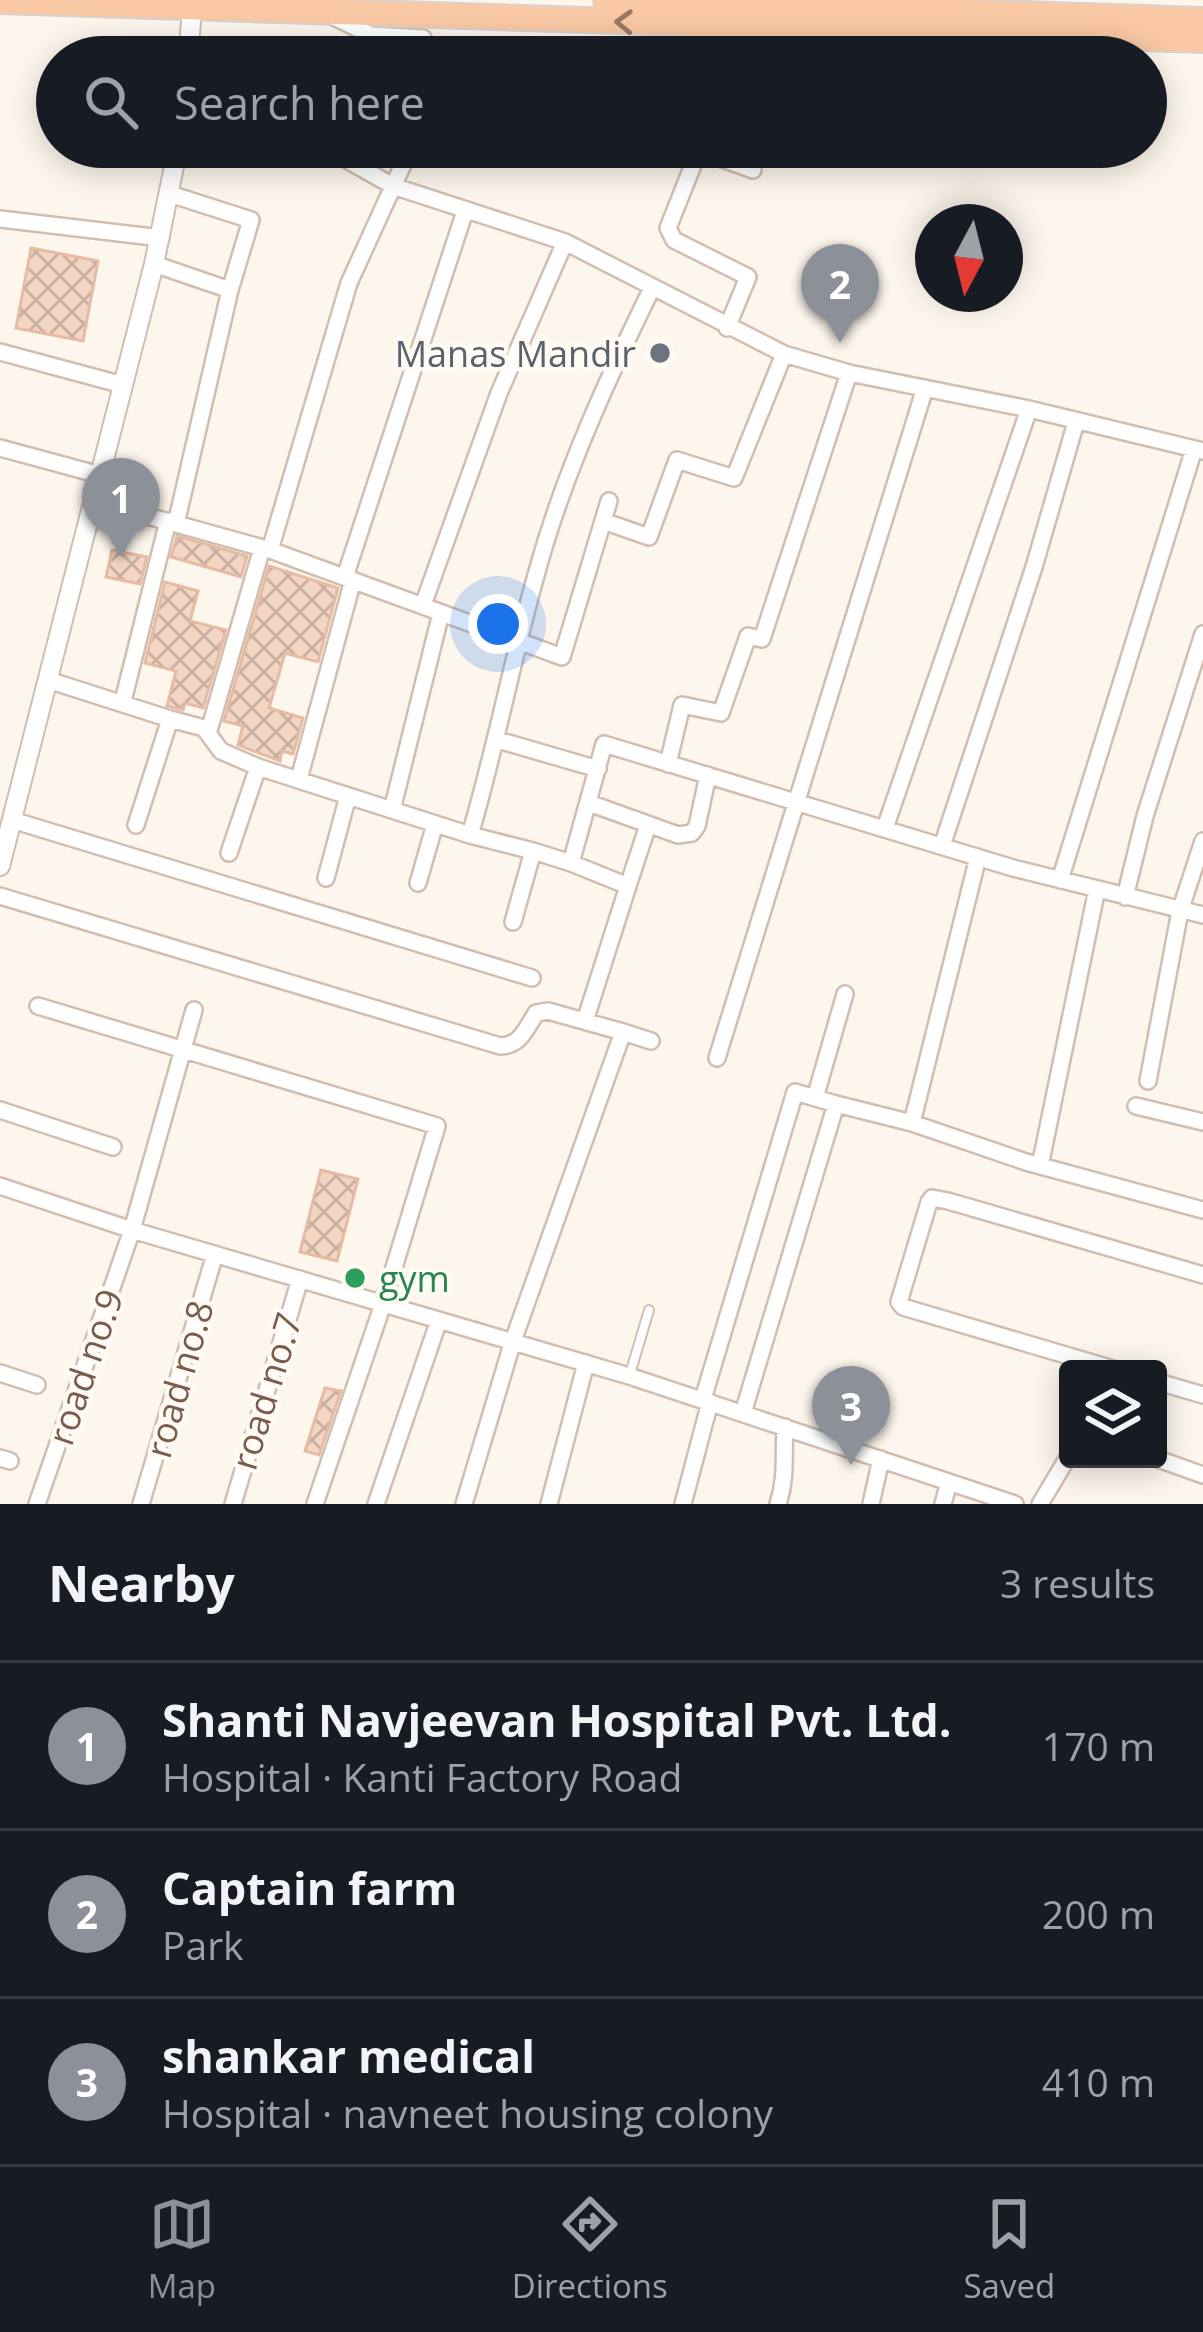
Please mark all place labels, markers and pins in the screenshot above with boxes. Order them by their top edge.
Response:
pin: 2 [801,244,879,343]
place label: Manas Mandir [395,329,636,378]
marker: Manas Mandir [647,340,673,366]
pin: 1 [82,458,160,557]
place label: gym [379,1254,450,1303]
marker: gym [342,1265,368,1291]
pin: 3 [812,1366,890,1465]

